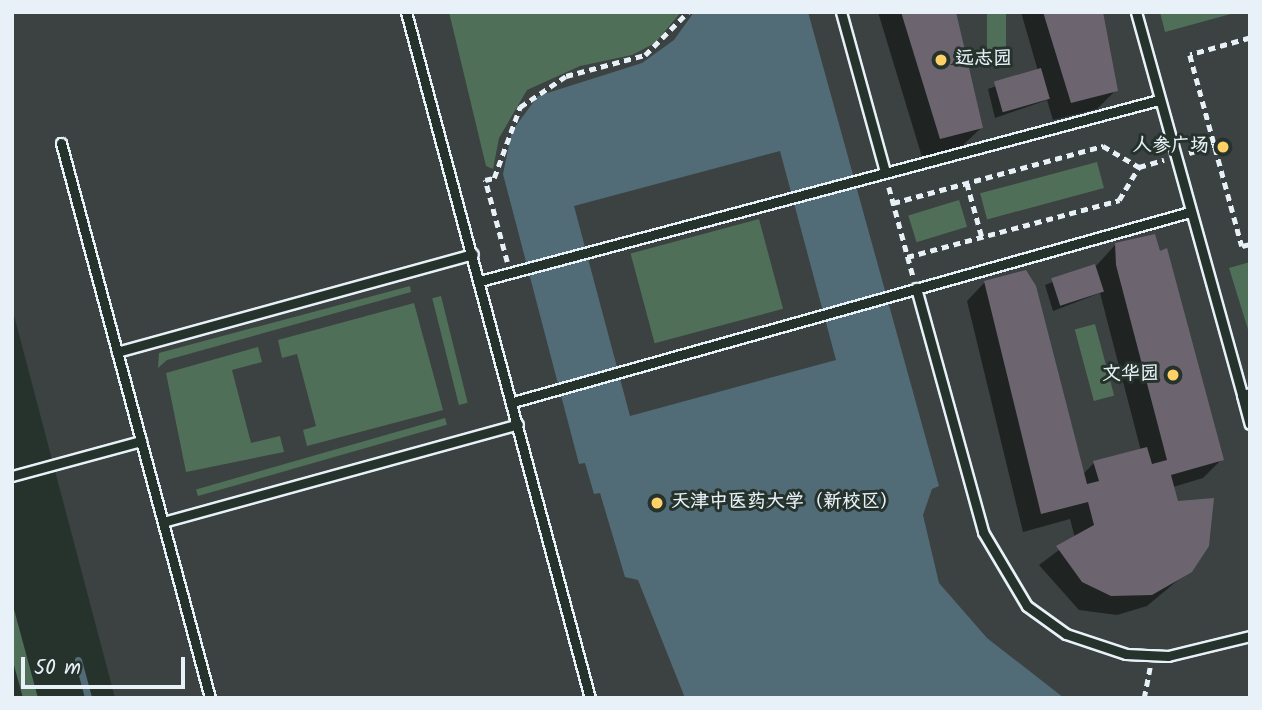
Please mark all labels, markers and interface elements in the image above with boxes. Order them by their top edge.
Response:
place label: 远志园 [955,49,1012,71]
marker: 远志园 [933,52,949,68]
place label: 人参广场 [1133,136,1209,158]
marker: 人参广场 [1215,139,1231,155]
place label: 文华园 [1102,364,1159,386]
marker: 文华园 [1165,367,1181,383]
place label: 天津中医药大学（新校区） [671,492,899,514]
marker: 天津中医药大学（新校区） [649,495,665,511]
scale bar [24,644,189,688]
text: 50 m [34,652,81,685]

